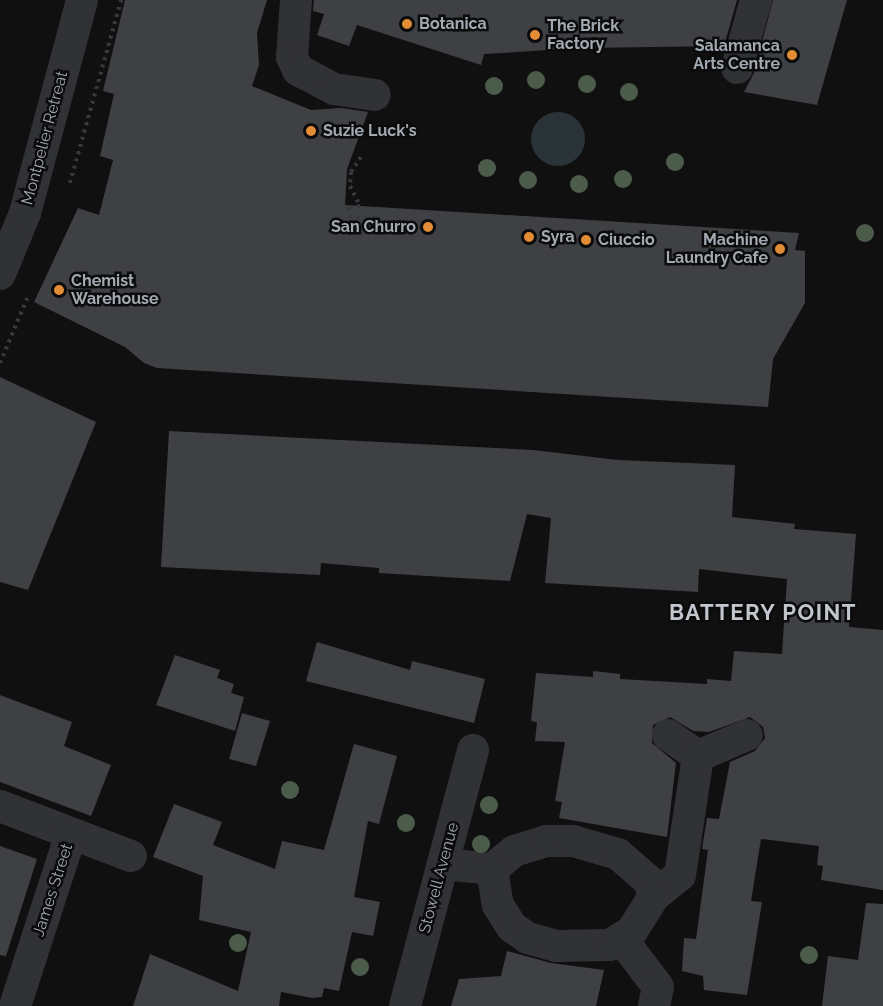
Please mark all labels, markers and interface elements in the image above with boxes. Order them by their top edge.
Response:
place label: Botanica [419,14,487,34]
place label: The Brick Factory [547,16,619,54]
marker: Botanica [400,17,414,31]
marker: The Brick Factory [528,28,542,42]
place label: Salamanca Arts Centre [693,36,780,74]
marker: Salamanca Arts Centre [785,48,799,62]
street label: Montpelier Retreat [18,69,72,207]
place label: Suzie Luck's [323,121,417,141]
marker: Suzie Luck's [304,124,318,138]
place label: San Churro [331,217,416,237]
marker: San Churro [421,220,435,234]
place label: Syra [541,227,575,247]
marker: Syra [522,230,536,244]
place label: Ciuccio [598,230,655,250]
place label: Machine Laundry Cafe [665,230,768,268]
marker: Ciuccio [579,233,593,247]
marker: Machine Laundry Cafe [773,242,787,256]
place label: Chemist Warehouse [71,271,159,309]
marker: Chemist Warehouse [52,283,66,297]
district label: BATTERY POINT [669,600,857,626]
street label: Stowell Avenue [415,820,463,936]
street label: James Street [29,841,77,939]

